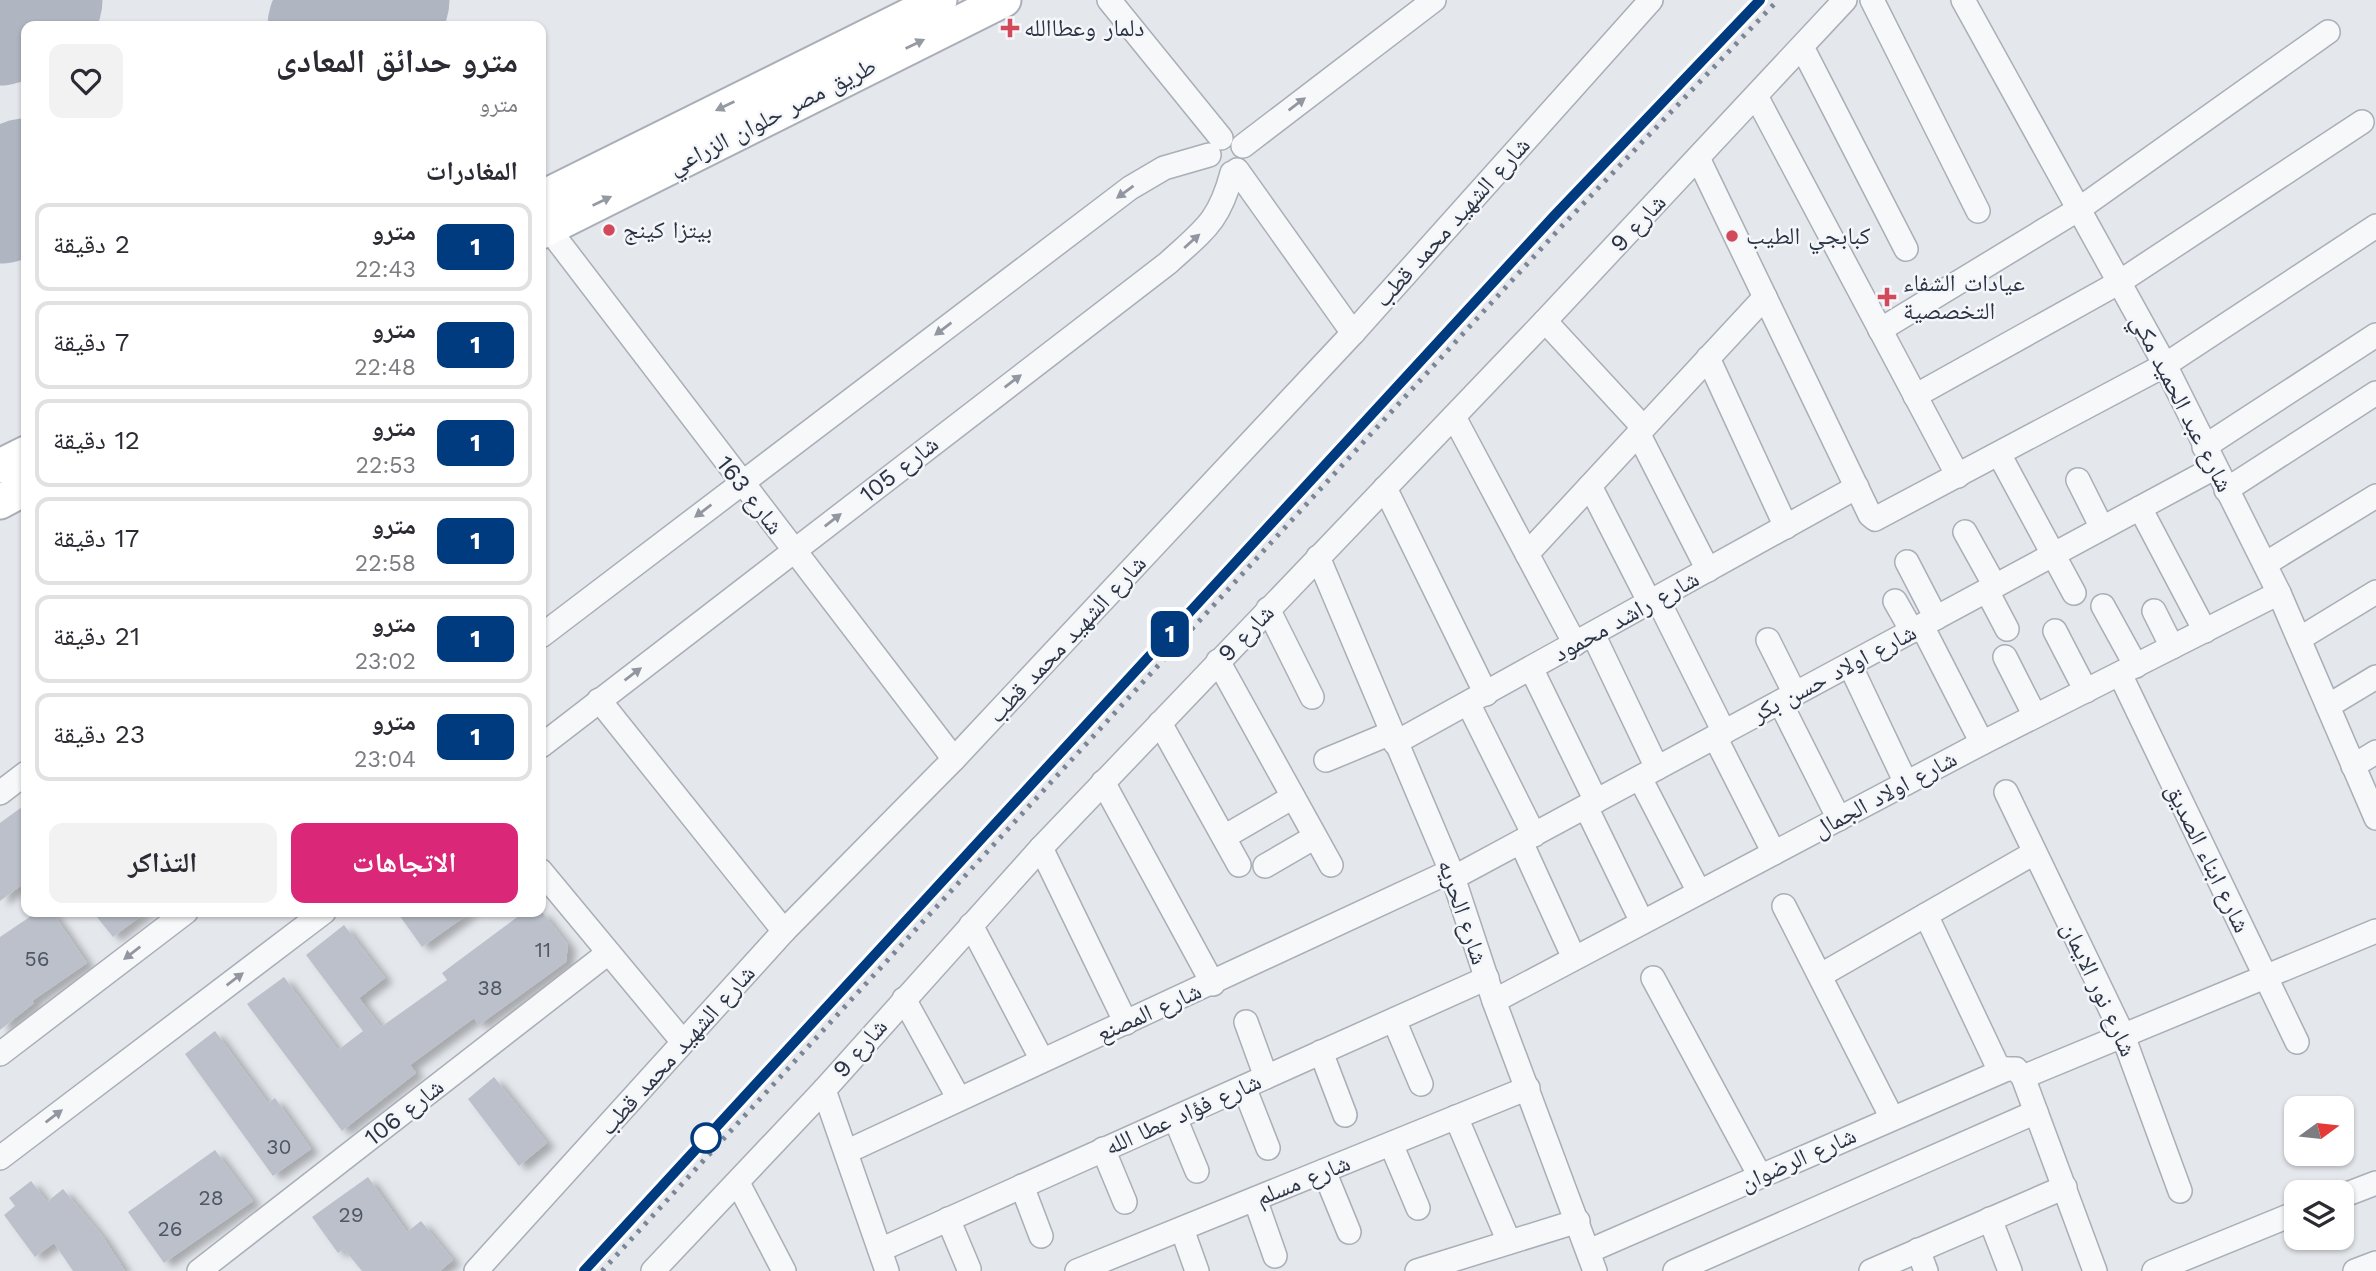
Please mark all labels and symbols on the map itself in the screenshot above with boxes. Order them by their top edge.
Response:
place label: دلمار وعطاالله [1024,14,1145,42]
marker: دلمار وعطاالله [1002,20,1018,36]
one-way arrow [905,39,925,50]
street label: طريق مصر حلوان الزراعي [663,51,883,185]
one-way arrow [1288,97,1306,112]
one-way arrow [715,101,735,112]
street label: شارع الشهيد محمد قطب [1368,131,1536,313]
one-way arrow [1116,185,1134,199]
street label: شارع 9 [1604,188,1672,258]
one-way arrow [592,196,612,207]
place label: بيتزا كينج [623,216,712,245]
marker: بيتزا كينج [601,222,617,238]
place label: كبابجي الطيب [1746,222,1870,255]
marker: كبابجي الطيب [1724,228,1740,244]
one-way arrow [1183,233,1201,249]
place label: عيادات الشفاء التخصصية [1903,269,2025,325]
marker: عيادات الشفاء التخصصية [1877,287,1897,307]
street label: شارع عبد الحميد مكي [2121,309,2239,499]
one-way arrow [934,322,952,336]
one-way arrow [1004,375,1022,389]
street label: شارع 105 [854,430,945,509]
street label: شارع 163 [710,450,789,540]
one-way arrow [695,504,713,519]
one-way arrow [823,512,841,527]
street label: شارع الشهيد محمد قطب [982,549,1153,729]
street label: شارع راشد محمود [1548,564,1704,668]
street label: شارع 9 [1212,599,1281,668]
line badge: 1 [1147,611,1193,657]
street label: شارع اولاد حسن بكر [1746,618,1921,729]
one-way arrow [624,667,642,681]
street label: شارع اولاد الجمال [1809,744,1962,844]
street label: شارع ابناء الصديق [2159,779,2256,938]
street label: شارع الحريه [1431,856,1494,969]
street label: شارع نور الايمان [2055,917,2142,1061]
house number: 11 [535,937,551,962]
house number: 56 [25,946,50,971]
one-way arrow [123,946,141,961]
street label: شارع الشهيد محمد قطب [593,959,761,1141]
one-way arrow [226,971,244,986]
house number: 38 [477,975,503,1000]
street label: شارع المصنع [1092,977,1206,1048]
street label: شارع 9 [827,1013,894,1084]
street label: شارع فؤاد عطا الله [1101,1067,1266,1162]
street label: شارع 106 [359,1072,450,1152]
north arrow [2284,1096,2354,1166]
one-way arrow [45,1110,63,1124]
street label: شارع الرضوان [1736,1121,1861,1198]
unlabelled marker [691,1123,721,1153]
house number: 30 [266,1134,292,1159]
street label: شارع مسلم [1252,1148,1355,1213]
house number: 28 [198,1185,224,1210]
house number: 29 [338,1202,364,1227]
house number: 26 [157,1216,183,1241]

